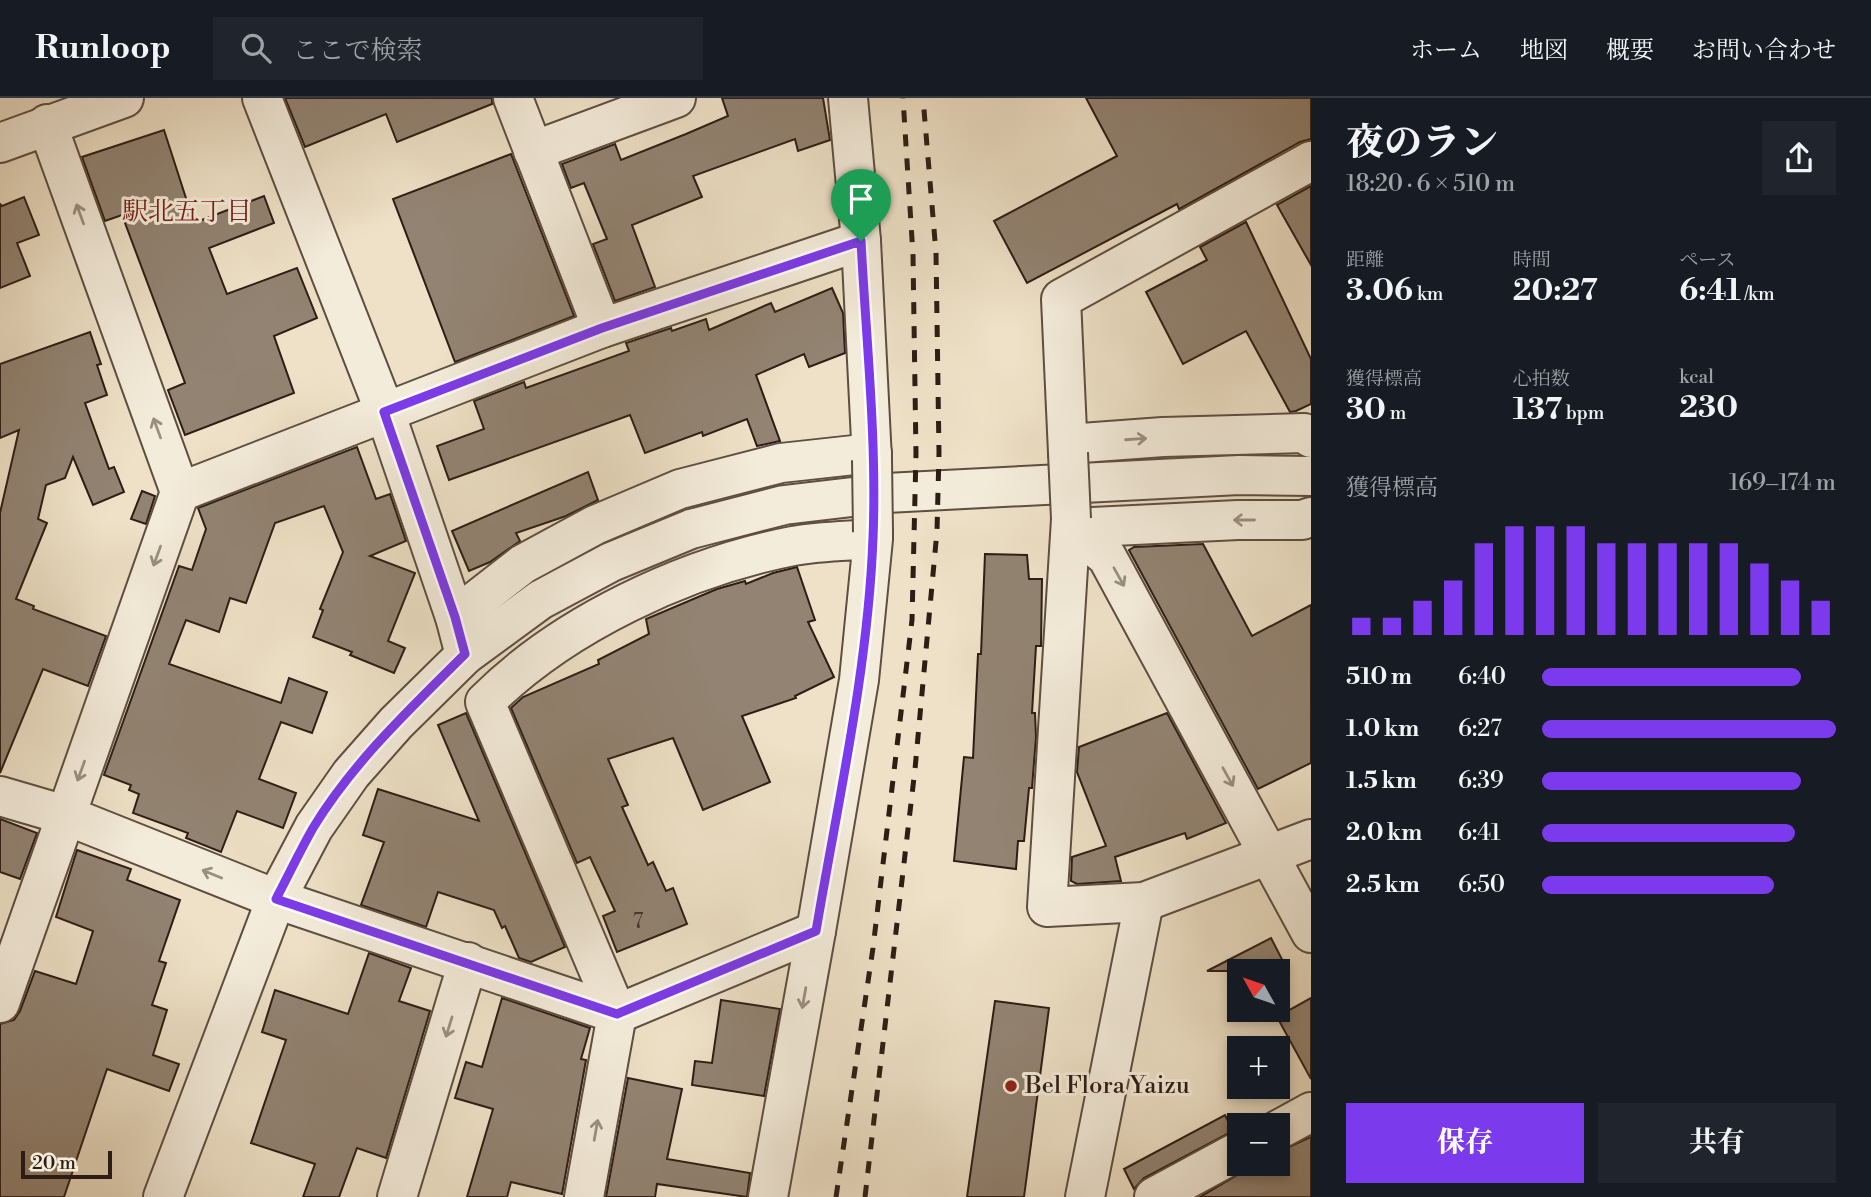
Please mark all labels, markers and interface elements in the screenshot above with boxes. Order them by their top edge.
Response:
search box [213,17,703,80]
text: Runloop [35,28,171,69]
icon: search [237,29,275,67]
text: ここで検索 [293,35,423,67]
text: ホーム [1410,36,1482,66]
text: 地図 [1520,36,1568,66]
text: 概要 [1606,36,1654,66]
text: お問い合わせ [1692,36,1836,66]
text: 夜のラン [1346,120,1498,167]
button: share [1762,121,1836,195]
pin [831,169,891,241]
text: 18:20 · 6 × 510 m [1346,170,1515,198]
icon: arrive [842,180,880,218]
district label: 駅北五丁目 [122,196,252,228]
one-way arrow [72,204,85,225]
text: 距離 [1346,248,1384,272]
text: 時間 [1513,248,1551,272]
text: ペース [1679,248,1735,272]
text: 3.06 [1346,272,1413,310]
text: 20:27 [1513,272,1598,310]
text: 6:41 [1679,272,1741,310]
text: km [1413,282,1443,306]
text: /km [1741,282,1775,306]
text: kcal [1679,365,1714,389]
text: 獲得標高 [1346,367,1422,391]
text: 心拍数 [1513,367,1570,391]
text: 230 [1679,389,1738,427]
text: 30 [1346,391,1386,429]
text: 137 [1513,391,1562,429]
text: m [1386,401,1406,425]
text: bpm [1562,401,1604,425]
one-way arrow [150,417,162,439]
one-way arrow [1124,432,1147,445]
text: 169–174 m [1729,469,1836,497]
text: 獲得標高 [1346,474,1438,502]
one-way arrow [1232,514,1255,527]
one-way arrow [150,545,162,567]
one-way arrow [1112,566,1126,587]
text: 510 m [1346,663,1412,691]
text: 6:40 [1458,663,1506,691]
text: 1.0 km [1346,715,1419,743]
text: 6:27 [1458,715,1502,743]
one-way arrow [74,759,86,781]
one-way arrow [1221,766,1235,787]
text: 1.5 km [1346,767,1417,795]
text: 6:39 [1458,767,1504,795]
text: 2.0 km [1346,819,1422,847]
text: 6:41 [1458,819,1501,847]
one-way arrow [202,866,224,879]
text: 2.5 km [1346,871,1420,899]
text: 6:50 [1458,871,1505,899]
house number: 7 [633,909,644,935]
north arrow [1227,959,1290,1022]
map controls [1227,959,1290,1176]
one-way arrow [797,986,810,1009]
one-way arrow [441,1016,454,1038]
button: + [1227,1036,1290,1099]
place label: Bel Flora Yaizu [1024,1071,1190,1101]
marker: Bel Flora Yaizu [1003,1078,1019,1094]
button: 保存 [1346,1103,1584,1183]
button: 共有 [1598,1103,1836,1183]
button: − [1227,1113,1290,1176]
one-way arrow [590,1119,603,1142]
scale bar [21,1148,112,1180]
text: 20 m [32,1151,76,1175]

